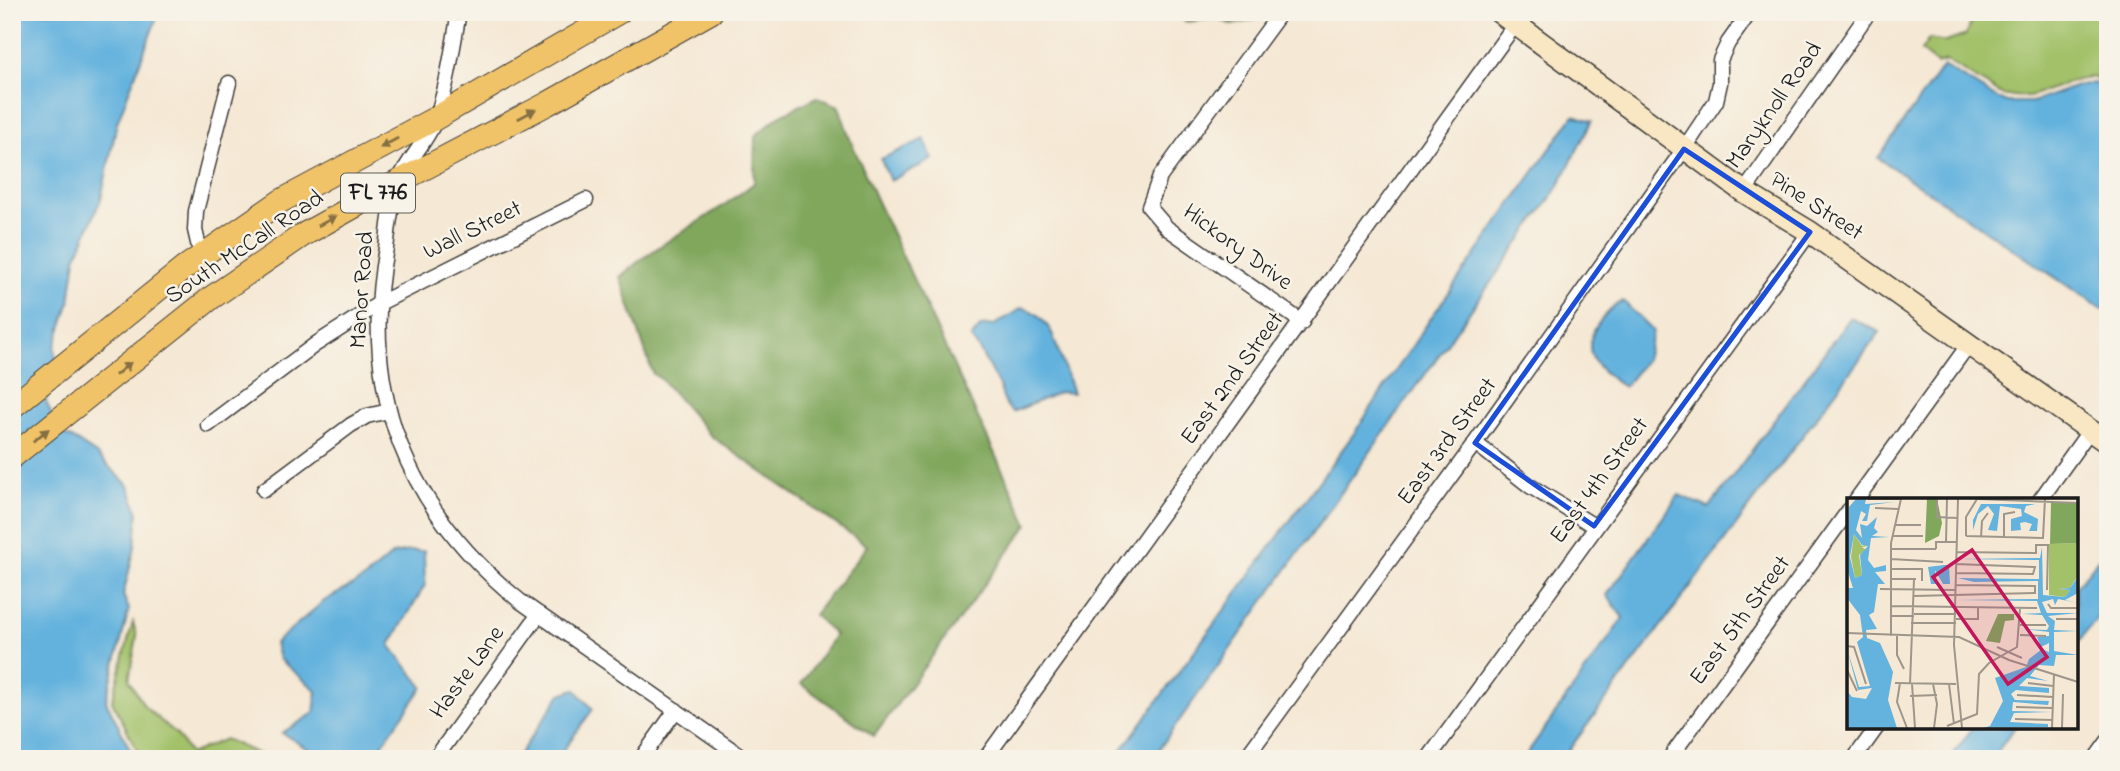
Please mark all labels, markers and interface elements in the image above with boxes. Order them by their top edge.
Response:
street label: Maryknoll Road [1718,35,1833,178]
one-way arrow [517,108,537,120]
one-way arrow [380,137,399,149]
street label: Pine Street [1762,163,1870,251]
road number: FL 776 [341,174,415,212]
street label: South McCall Road [159,182,332,314]
street label: Wall Street [418,192,528,270]
street label: Hickory Drive [1174,196,1300,301]
one-way arrow [317,216,337,228]
street label: Manor Road [341,230,385,350]
street label: East 2nd Street [1173,305,1293,453]
one-way arrow [114,362,132,377]
street label: East 3rd Street [1389,371,1507,513]
street label: East 4th Street [1542,410,1658,552]
one-way arrow [32,428,50,442]
inset map [1847,498,2078,729]
street label: East 5th Street [1682,549,1800,693]
street label: Haste Lane [422,619,514,727]

